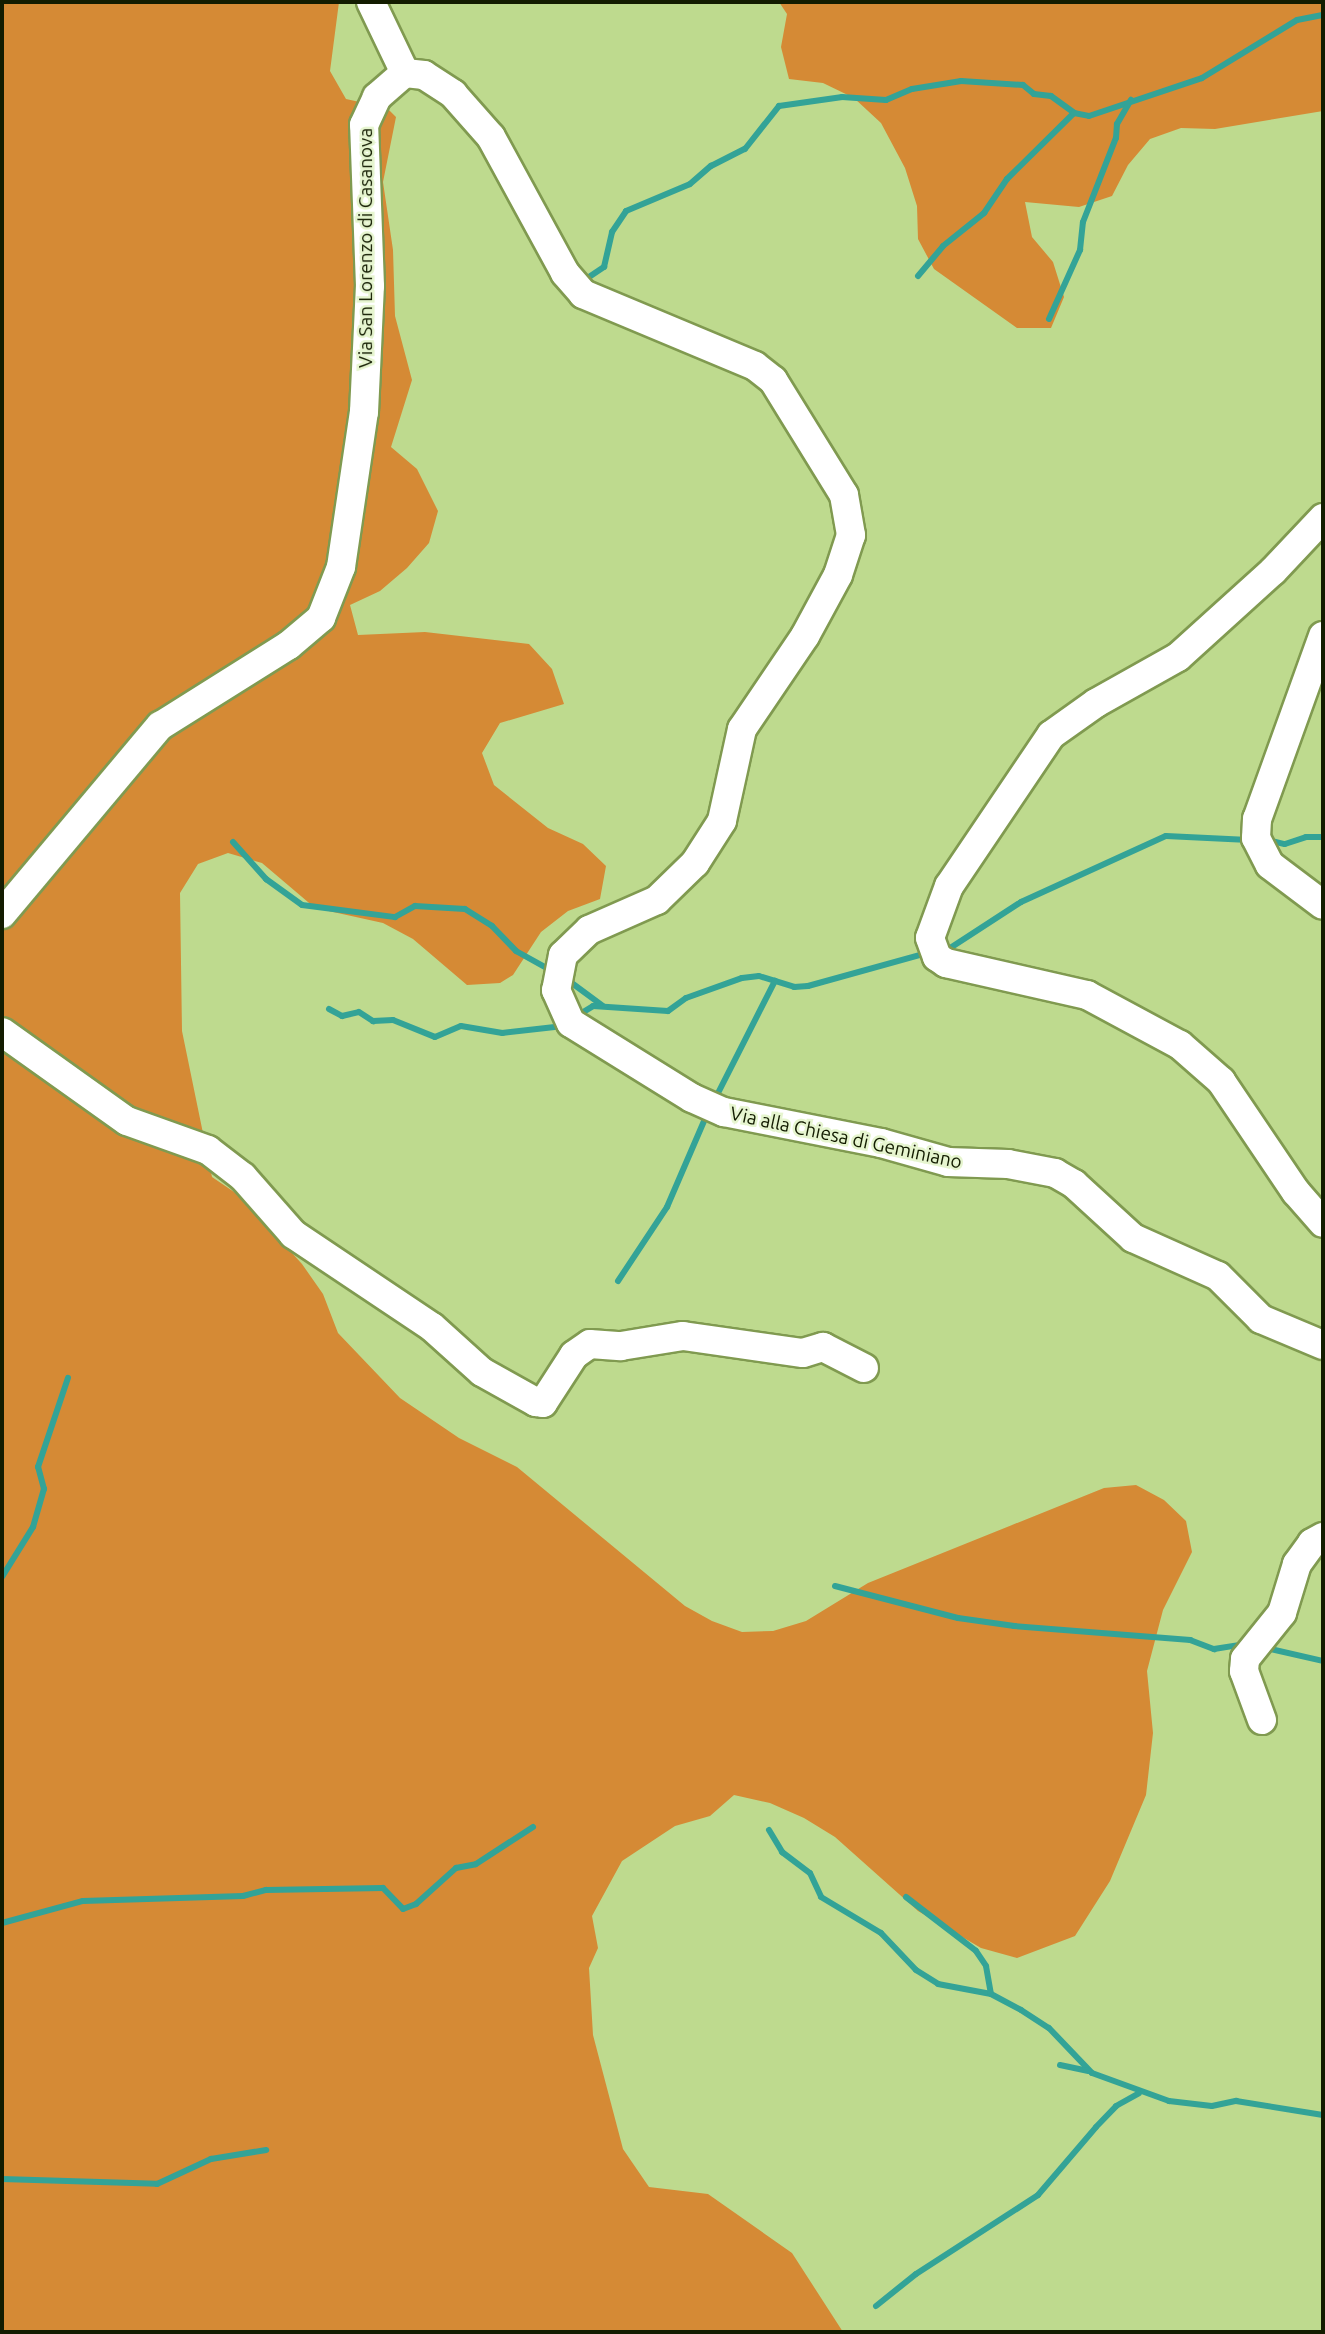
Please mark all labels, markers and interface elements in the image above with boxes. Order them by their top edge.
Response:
street label: Via San Lorenzo di Casanova [355,128,377,368]
street label: Via alla Chiesa di Geminiano [728,1102,964,1174]

